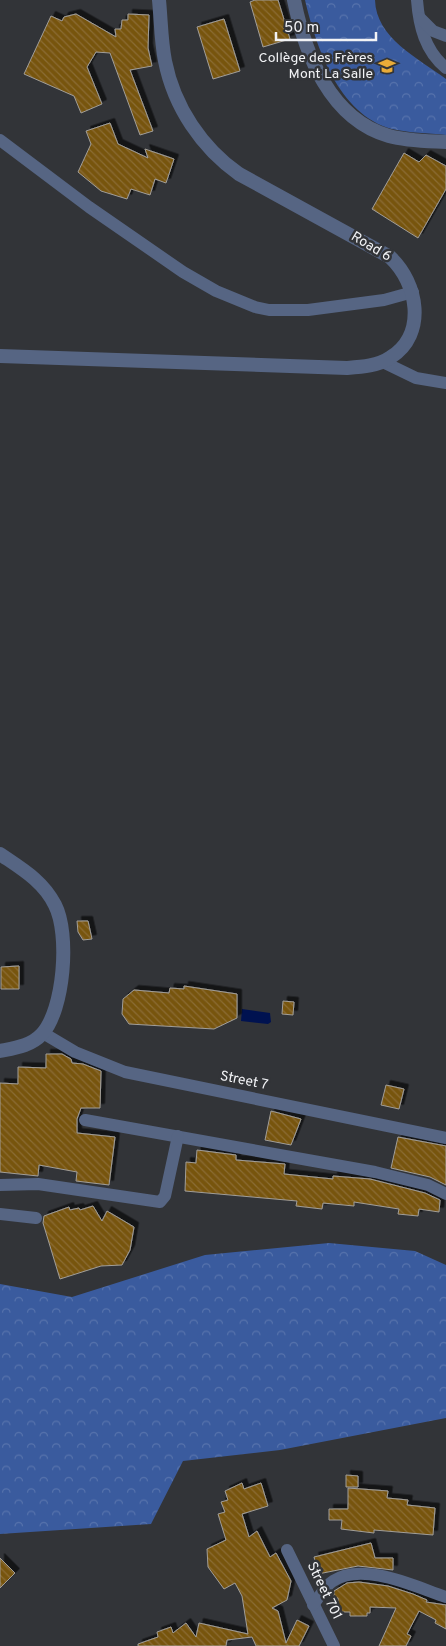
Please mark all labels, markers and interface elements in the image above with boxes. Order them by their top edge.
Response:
scale bar [276,10,376,42]
text: 50 m [284,19,319,38]
place label: Collège des Frères Mont La Salle [259,50,373,83]
school or university icon: Collège des Frères Mont La Salle [377,56,397,76]
street label: Road 6 [348,228,394,266]
street label: Street 7 [219,1068,269,1094]
street label: Street 701 [303,1559,345,1623]

